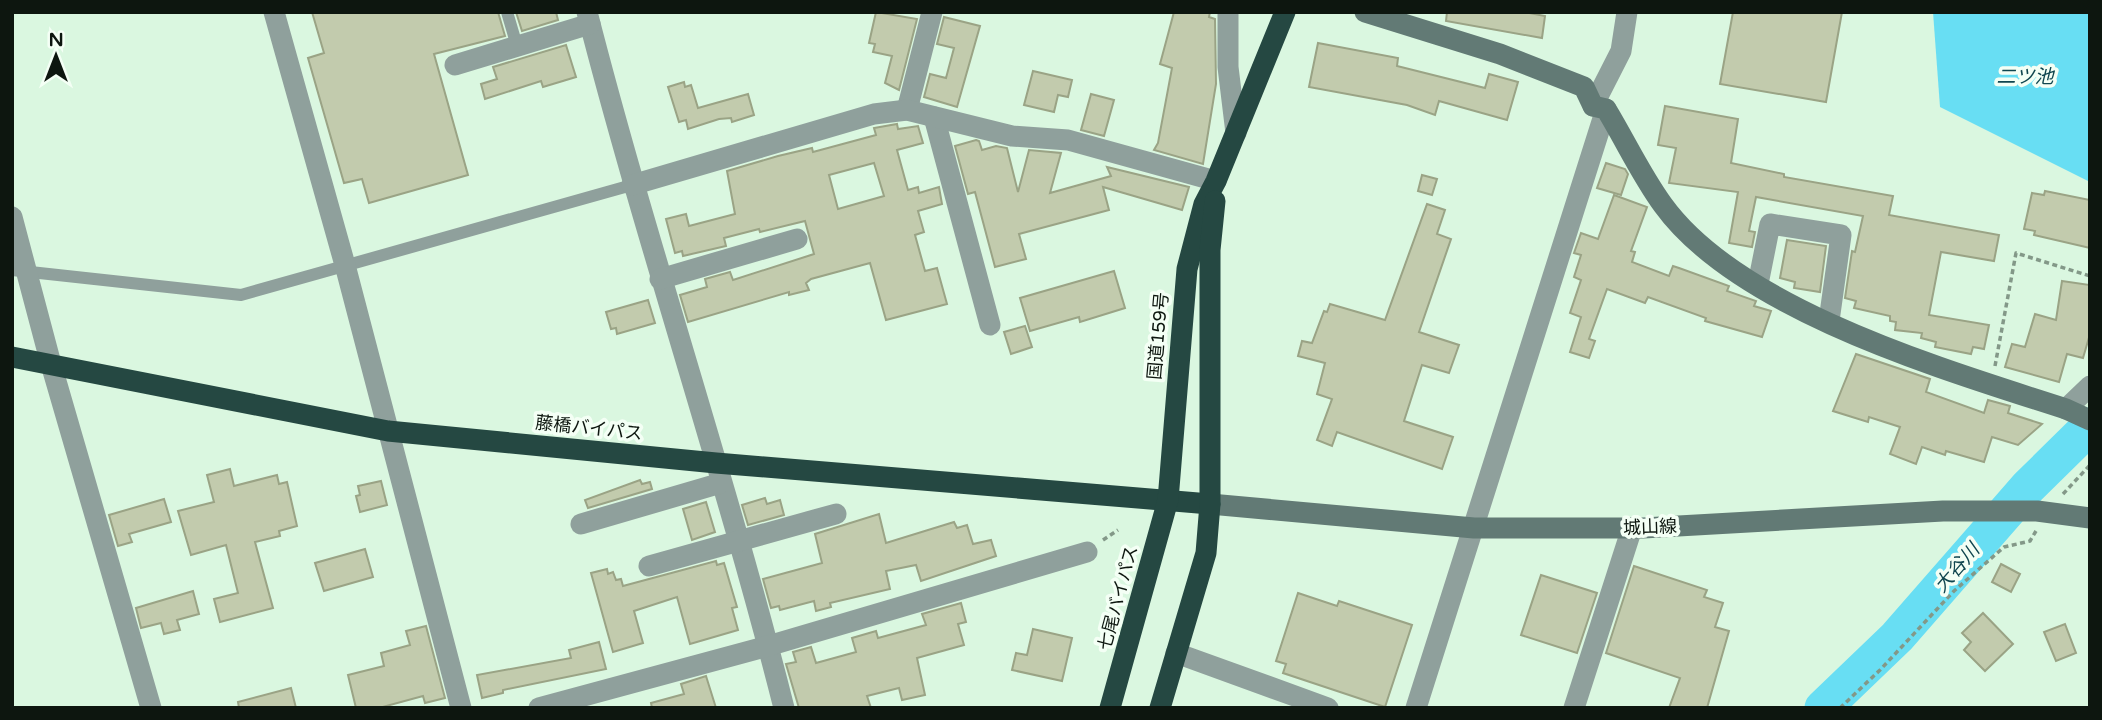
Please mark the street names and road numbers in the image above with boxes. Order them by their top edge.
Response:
street label: 国道159号 [1143,291,1173,381]
street label: 藤橋バイパス [534,411,644,445]
street label: 城山線 [1623,515,1677,539]
street label: 七尾バイパス [1093,543,1143,653]

